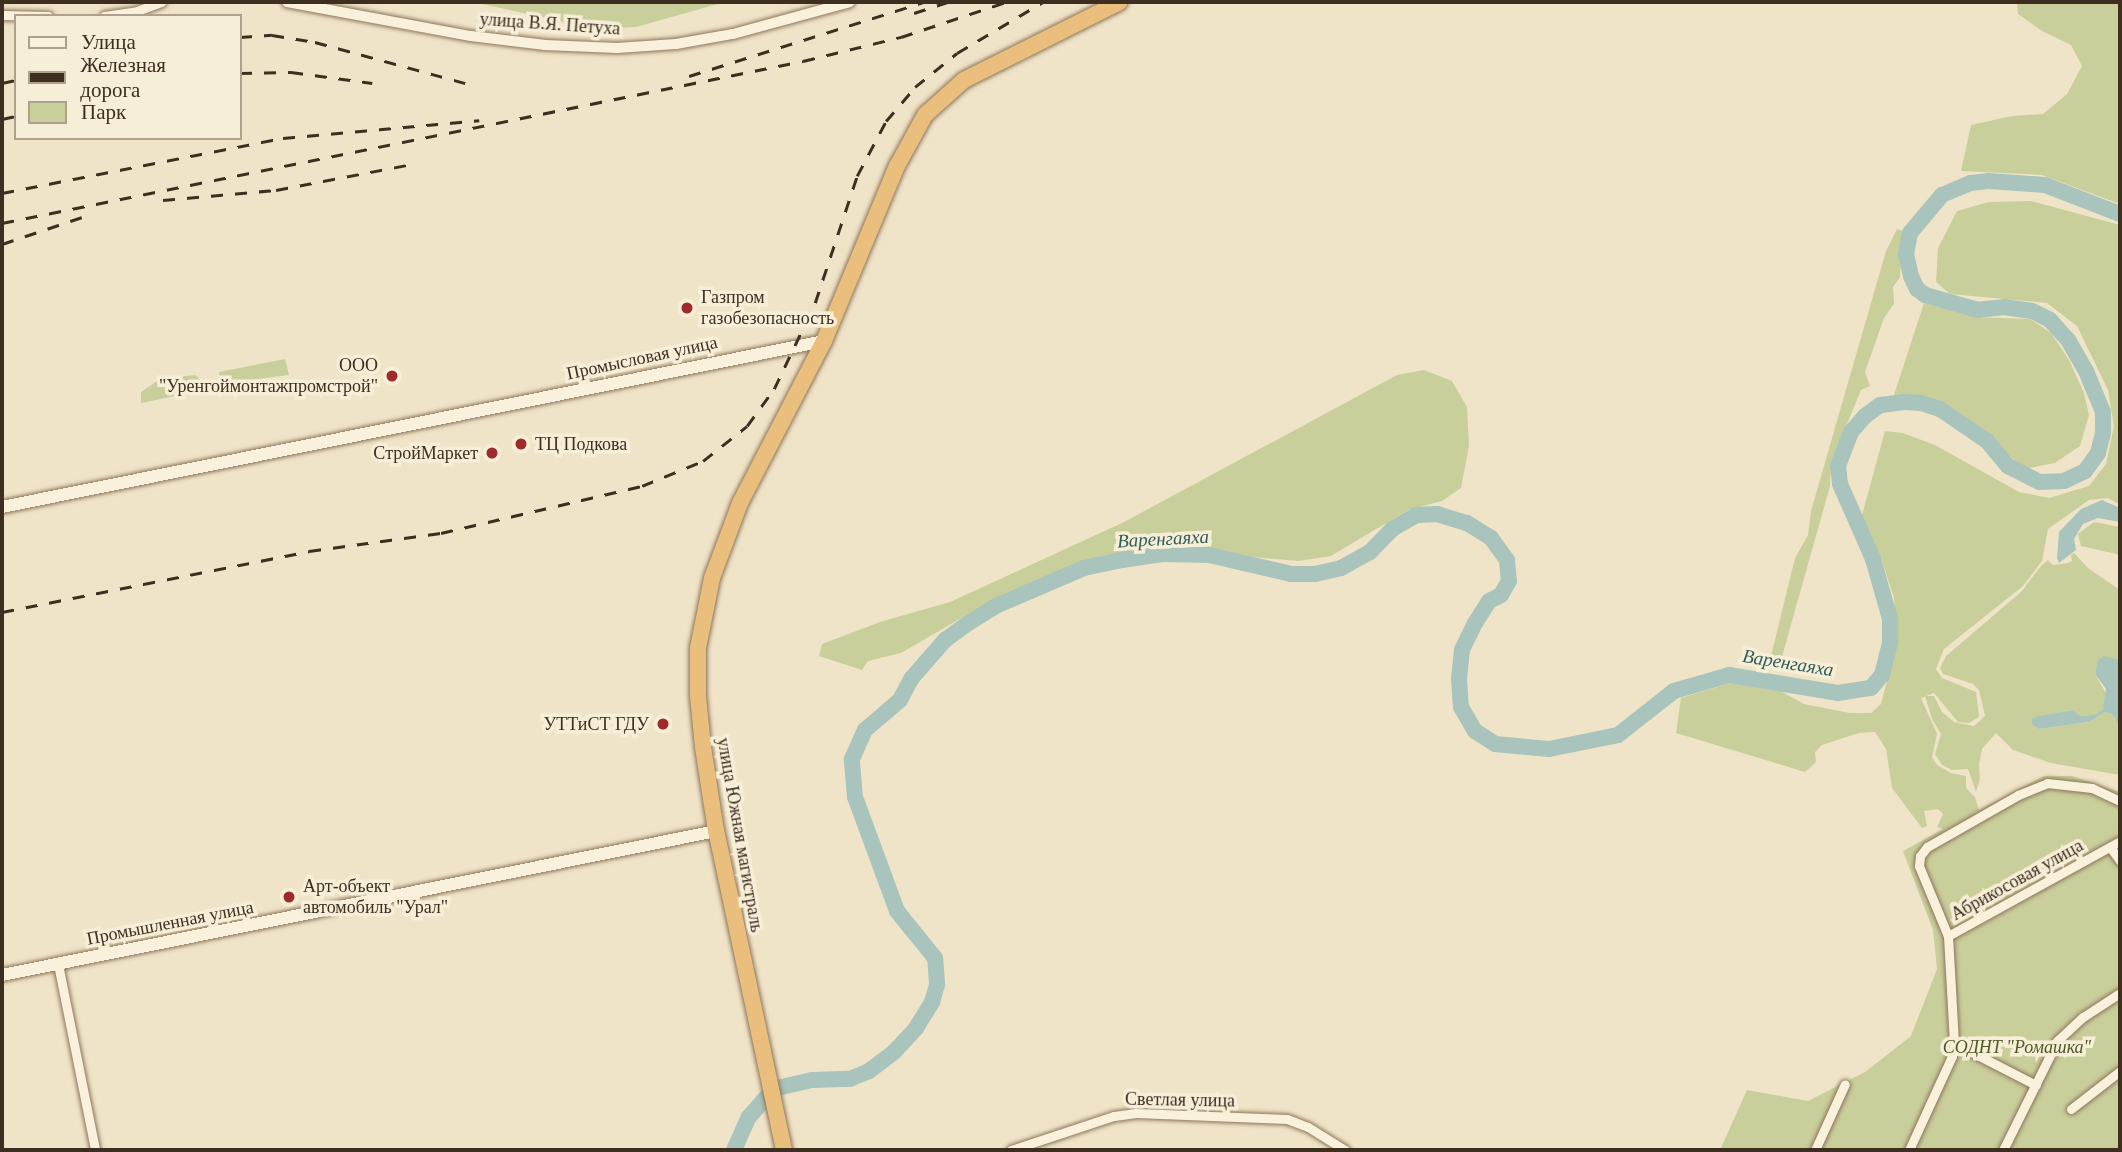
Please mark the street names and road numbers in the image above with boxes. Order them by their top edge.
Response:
street label: улица В.Я. Петуха [479,8,621,40]
street label: Промысловая улица [565,331,719,385]
street label: улица Южная магистраль [712,736,768,934]
street label: Абрикосовая улица [1947,835,2087,925]
street label: Промышленная улица [85,896,255,950]
street label: Светлая улица [1125,1088,1235,1112]

